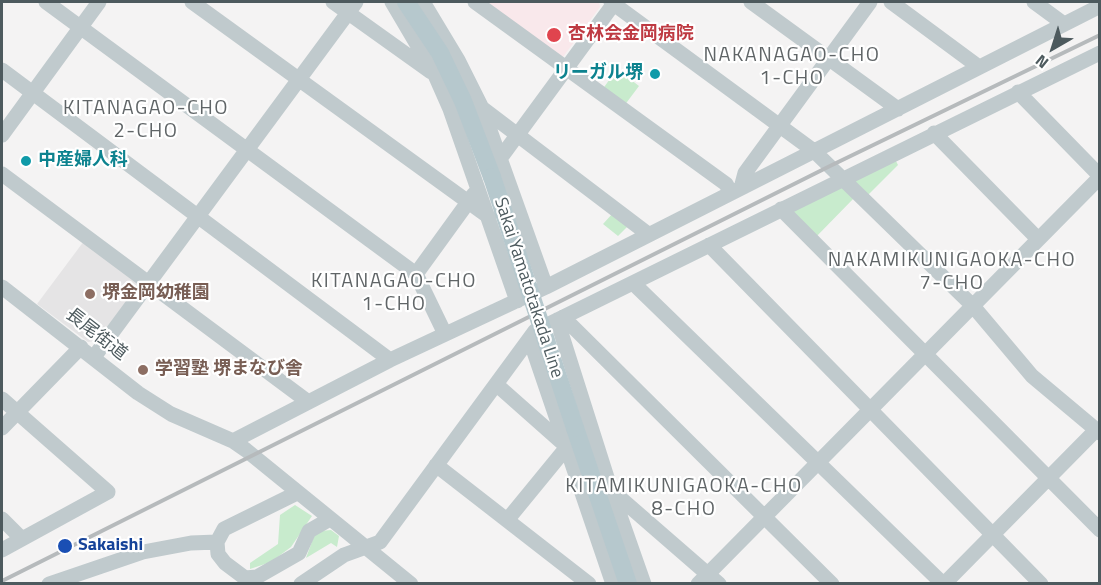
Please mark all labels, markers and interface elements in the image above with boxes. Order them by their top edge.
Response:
north arrow [1023,18,1083,78]
place label: 杏林会金岡病院 [568,24,694,46]
marker: 杏林会金岡病院 [545,26,563,44]
district label: NAKANAGAO-CHO 1-CHO [704,44,880,91]
text: N [1030,49,1054,75]
place label: リーガル堺 [553,63,643,85]
marker: リーガル堺 [648,67,662,81]
district label: KITANAGAO-CHO 2-CHO [63,97,229,144]
place label: 中産婦人科 [38,150,128,172]
marker: 中産婦人科 [19,154,33,168]
street label: Sakai Yamatotakada Line [489,195,567,381]
district label: NAKAMIKUNIGAOKA-CHO 7-CHO [828,249,1076,296]
district label: KITANAGAO-CHO 1-CHO [311,270,477,317]
place label: 堺金岡幼稚園 [102,283,210,305]
marker: 堺金岡幼稚園 [83,287,97,301]
street label: 長尾街道 [61,304,131,366]
place label: 学習塾 堺まなび舎 [155,359,303,381]
marker: 学習塾 堺まなび舎 [136,363,150,377]
district label: KITAMIKUNIGAOKA-CHO 8-CHO [565,475,803,522]
place label: Sakaishi [78,535,143,557]
marker: Sakaishi [56,537,74,555]

